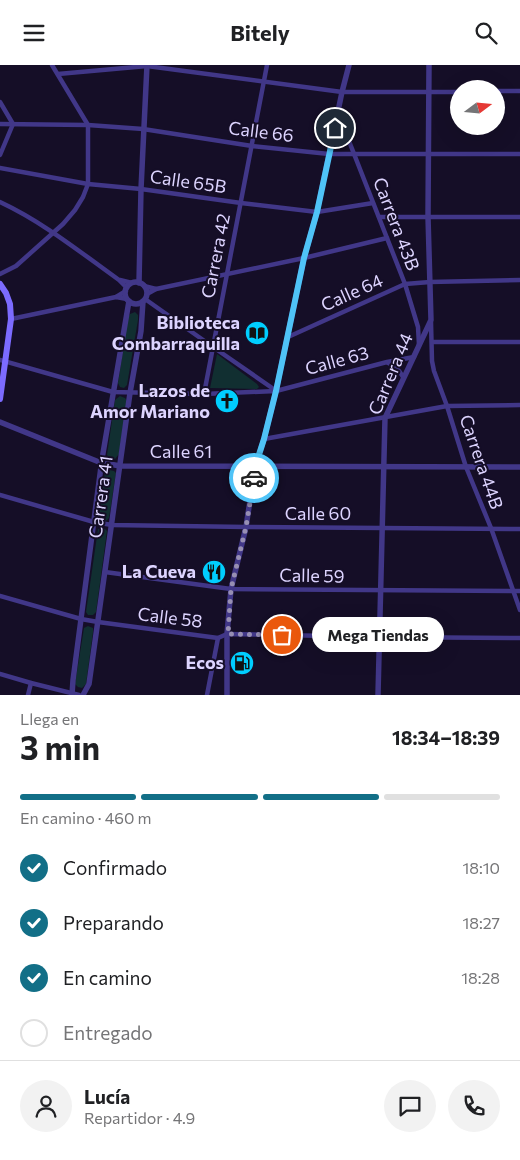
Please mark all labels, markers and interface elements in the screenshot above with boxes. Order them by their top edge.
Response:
icon: menu [20,19,48,47]
text: Bitely [230,19,290,46]
icon: search [472,19,500,47]
north arrow [450,80,505,135]
map controls [450,80,505,135]
pin [314,107,356,149]
icon: home [321,114,349,142]
street label: Calle 66 [227,116,295,146]
street label: Calle 65B [149,165,228,197]
street label: Carrera 43B [369,174,425,273]
street label: Carrera 42 [196,212,234,300]
street label: Calle 64 [317,269,386,315]
place label: Biblioteca Combarraquilla [112,311,240,354]
library icon: Biblioteca Combarraquilla [244,320,270,346]
street label: Carrera 44 [363,329,417,418]
street label: Calle 63 [303,341,371,379]
place label: Lazos de Amor Mariano [90,379,210,422]
church icon: Lazos de Amor Mariano [214,388,240,414]
street label: Carrera 44B [456,412,508,512]
street label: Calle 61 [150,440,212,462]
courier [229,453,279,503]
street label: Carrera 41 [83,454,117,540]
icon: car [240,464,268,492]
street label: Calle 60 [285,502,351,524]
restaurant icon: La Cueva [201,559,227,585]
place label: La Cueva [122,560,196,582]
street label: Calle 59 [279,563,345,587]
street label: Calle 58 [136,602,204,632]
pin [261,614,303,656]
callout: Mega Tiendas [312,617,444,653]
icon: bag [268,621,296,649]
text: Mega Tiendas [327,625,429,644]
fuel station icon: Ecos [229,650,255,676]
place label: Ecos [186,651,224,673]
text: Llega en [20,709,79,728]
text: 18:34–18:39 [392,726,500,749]
text: 3 min [20,727,100,767]
text: En camino · 460 m [20,808,152,827]
icon: check [20,854,48,882]
text: Confirmado [63,856,167,879]
text: 18:10 [462,858,500,877]
icon: check [20,909,48,937]
text: Preparando [63,911,164,934]
text: 18:27 [462,913,500,932]
icon: check [20,964,48,992]
text: En camino [63,966,152,989]
text: 18:28 [461,968,500,987]
text: Entregado [63,1021,153,1044]
button: person [20,1080,72,1132]
button: chat [384,1080,436,1132]
button: phone [448,1080,500,1132]
text: Lucía [84,1085,130,1108]
text: Repartidor · 4.9 [84,1108,195,1127]

